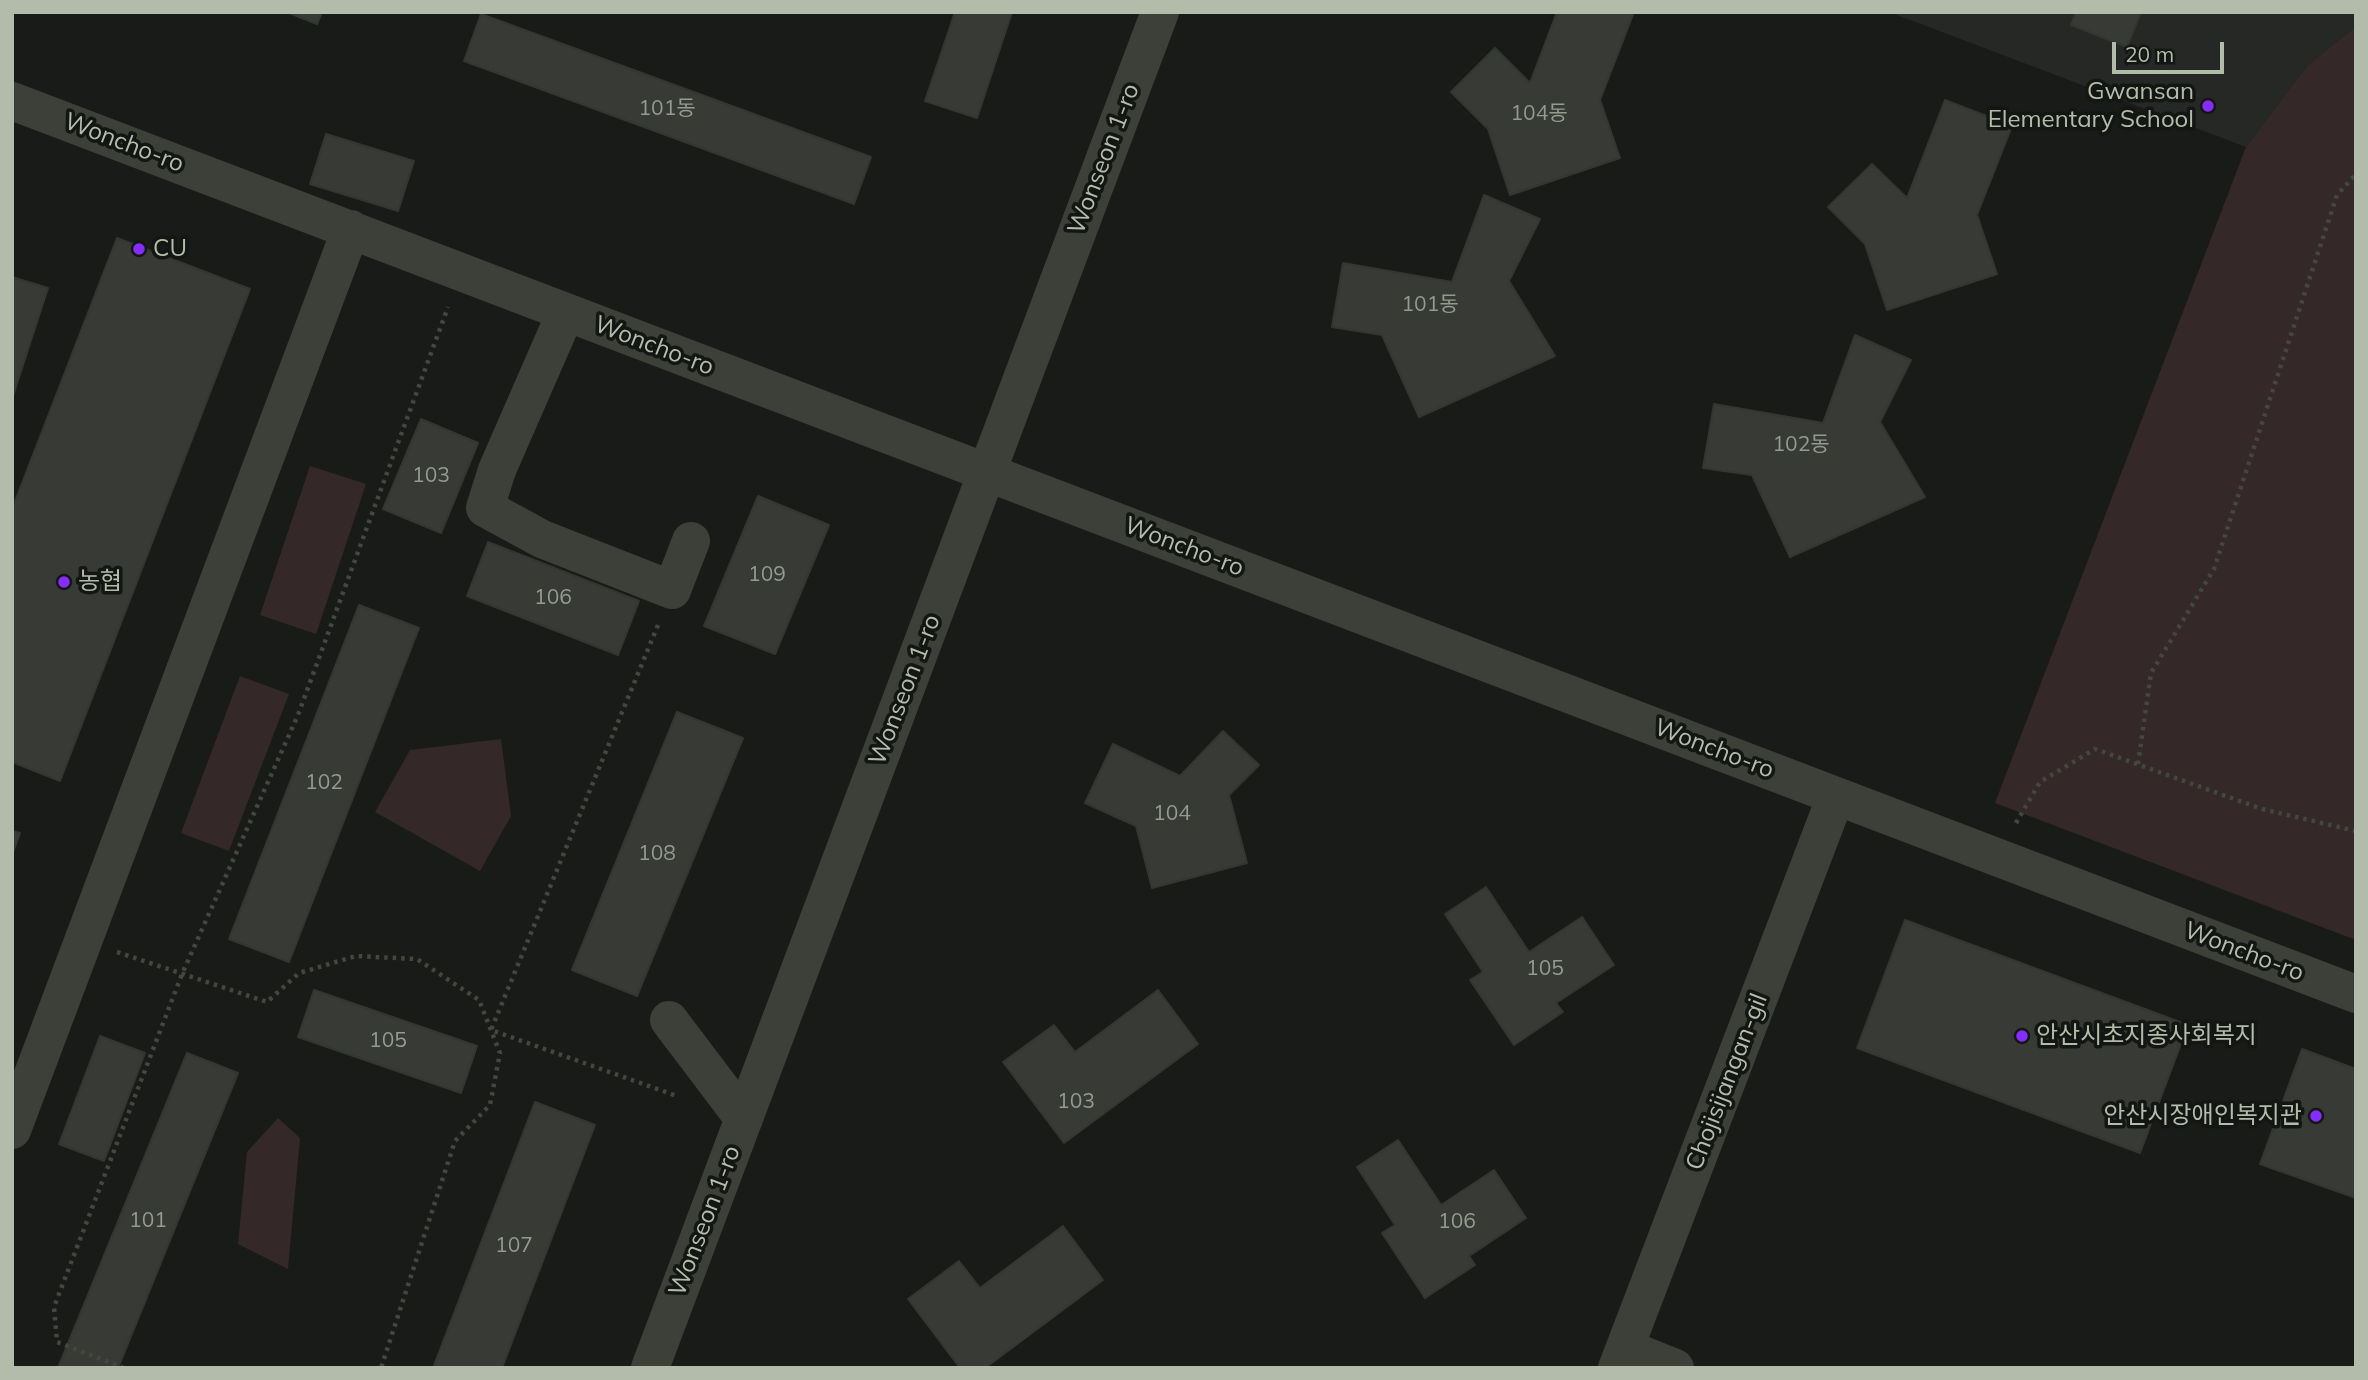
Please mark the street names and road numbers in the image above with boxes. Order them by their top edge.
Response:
street label: Wonseon 1-ro [1062,80,1146,238]
street label: Woncho-ro [60,107,188,179]
street label: Woncho-ro [590,310,718,382]
street label: Woncho-ro [1120,511,1248,583]
street label: Wonseon 1-ro [863,611,947,769]
street label: Woncho-ro [1650,713,1778,785]
street label: Woncho-ro [2180,916,2308,988]
street label: Chojisijangan-gil [1680,990,1774,1174]
street label: Wonseon 1-ro [663,1142,747,1300]

